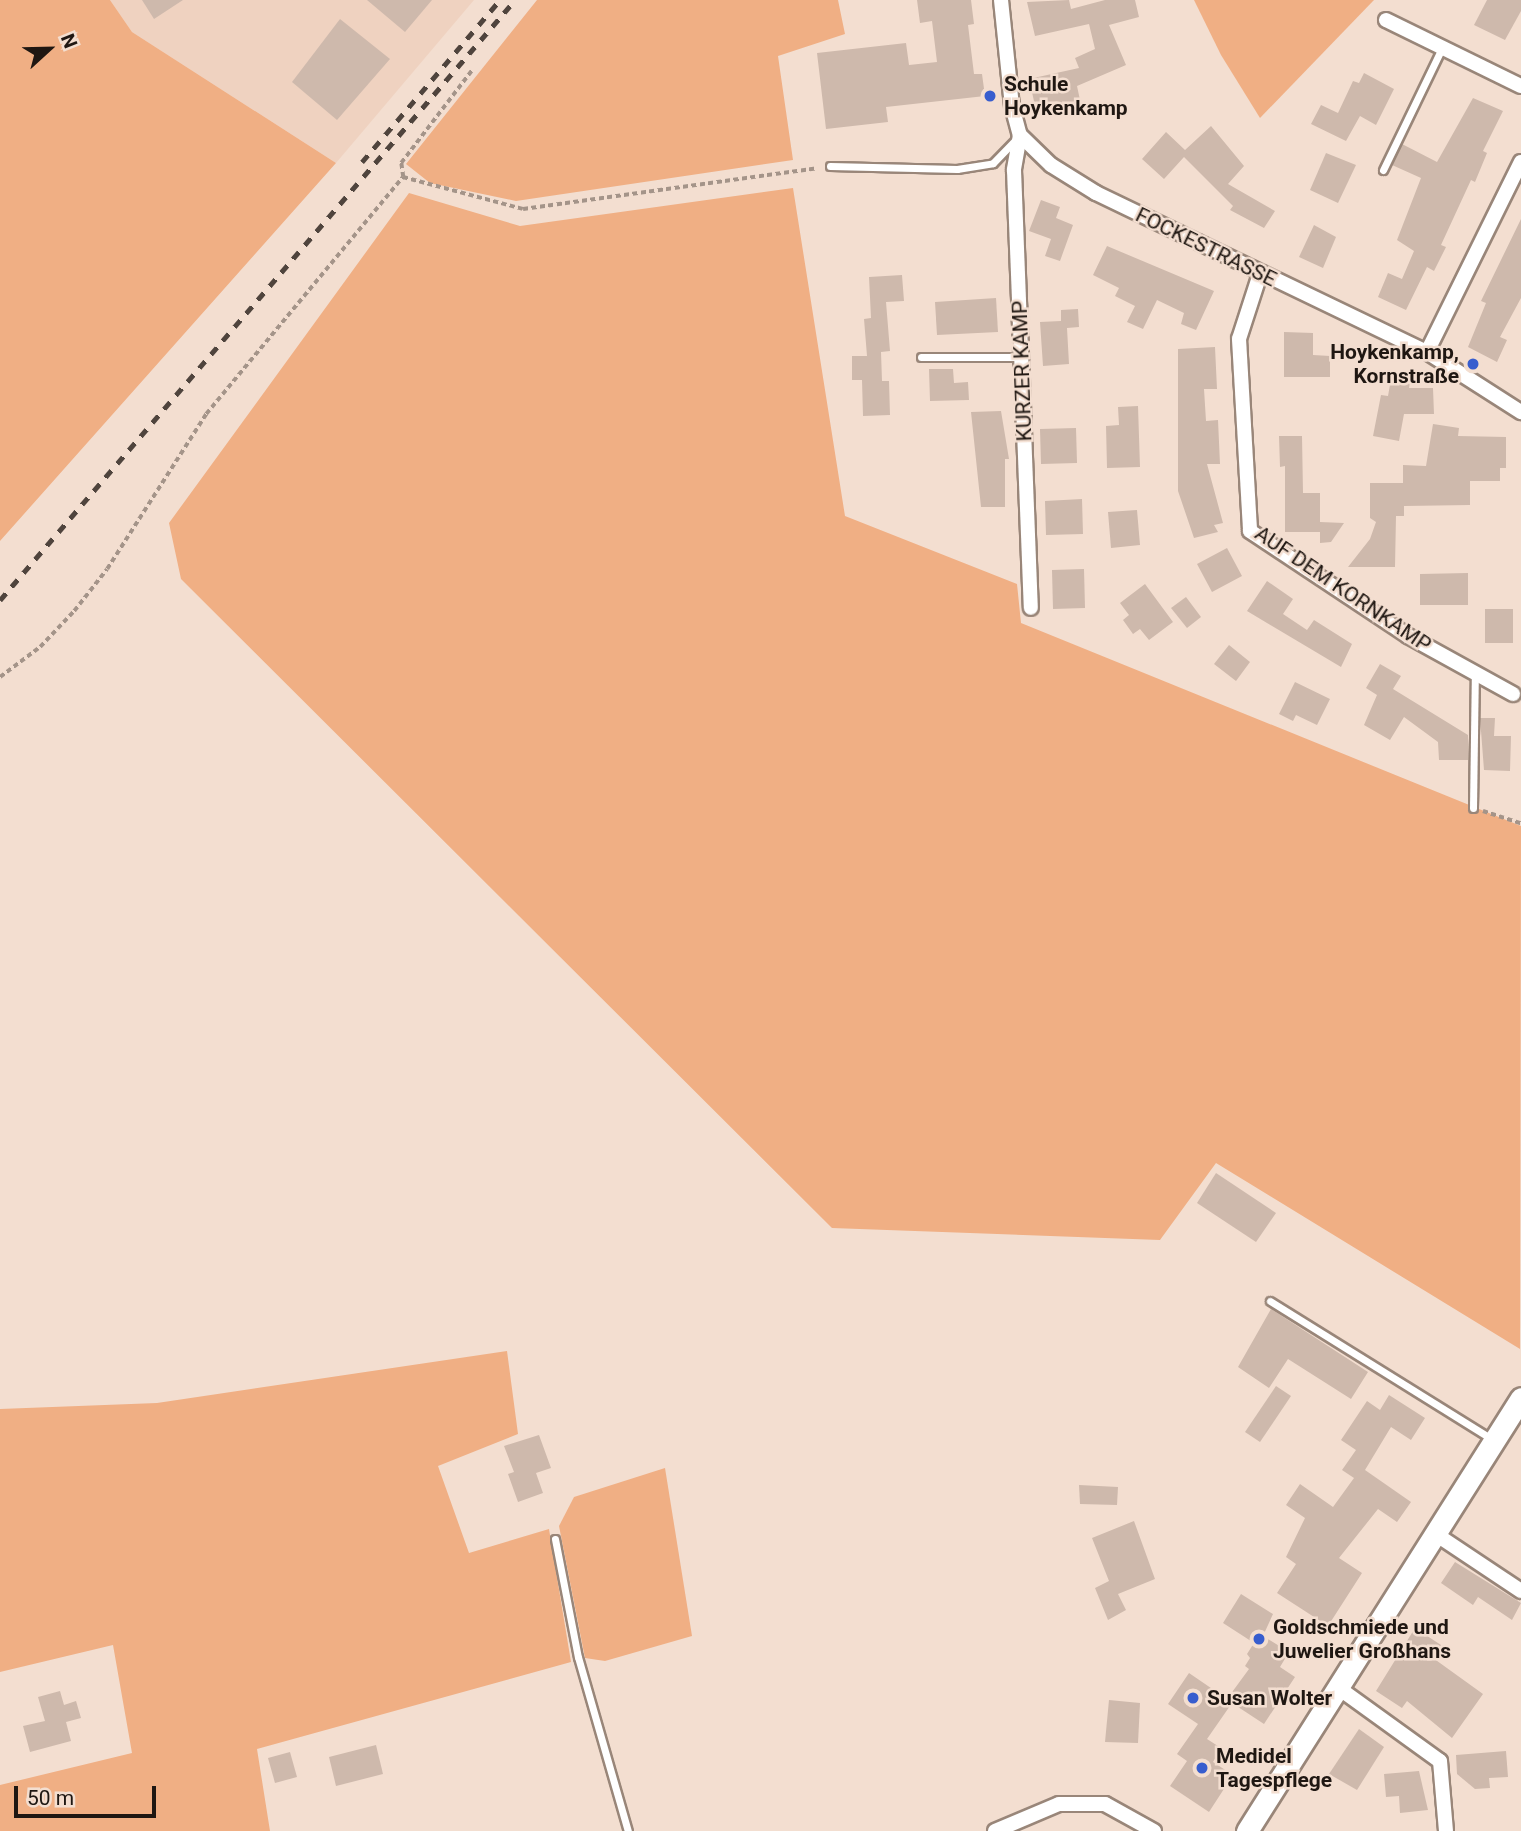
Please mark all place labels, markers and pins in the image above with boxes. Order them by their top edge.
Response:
place label: Schule Hoykenkamp [1004,71,1128,121]
marker: Schule Hoykenkamp [982,88,998,104]
place label: Hoykenkamp, Kornstraße [1330,339,1459,389]
marker: Hoykenkamp, Kornstraße [1465,356,1481,372]
place label: Goldschmiede und Juwelier Großhans [1273,1614,1451,1664]
marker: Goldschmiede und Juwelier Großhans [1251,1631,1267,1647]
place label: Susan Wolter [1207,1685,1332,1711]
marker: Susan Wolter [1185,1690,1201,1706]
place label: Medidel Tagespflege [1216,1743,1332,1793]
marker: Medidel Tagespflege [1194,1760,1210,1776]

